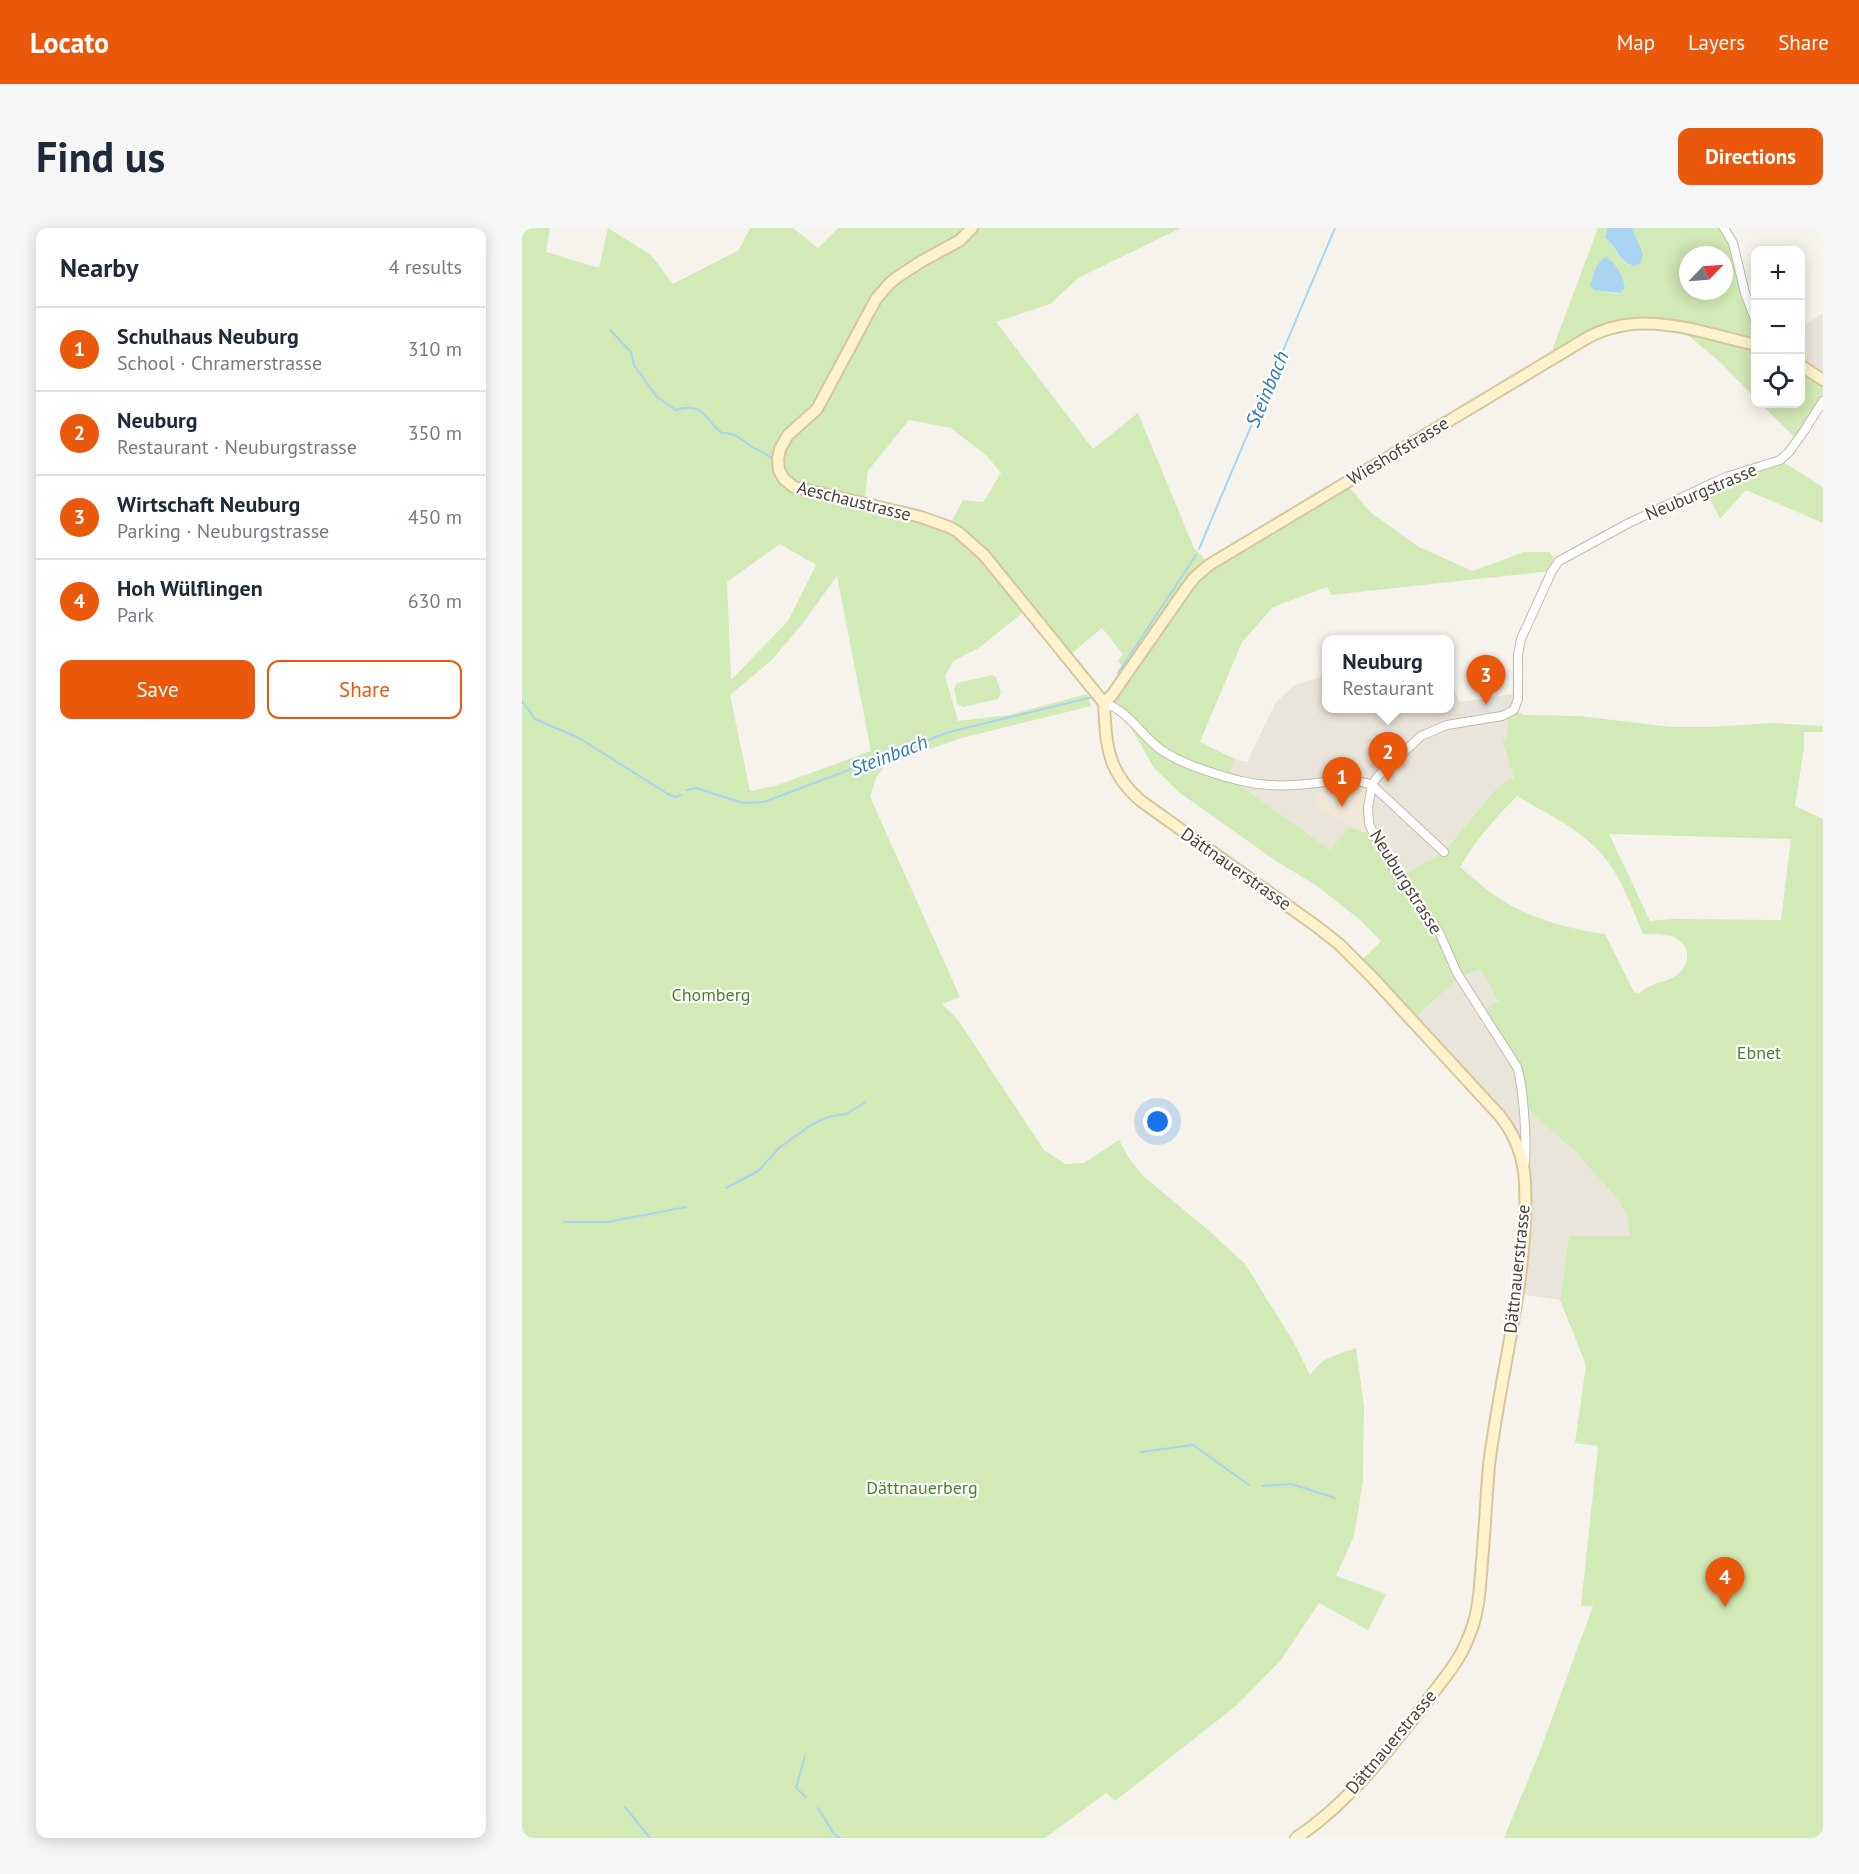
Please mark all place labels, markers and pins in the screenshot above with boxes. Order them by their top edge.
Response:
pin: 3 [1466,656,1506,705]
pin: 2 [1368,732,1408,782]
pin: 1 [1322,758,1362,807]
pin: 4 [1706,1558,1744,1607]

